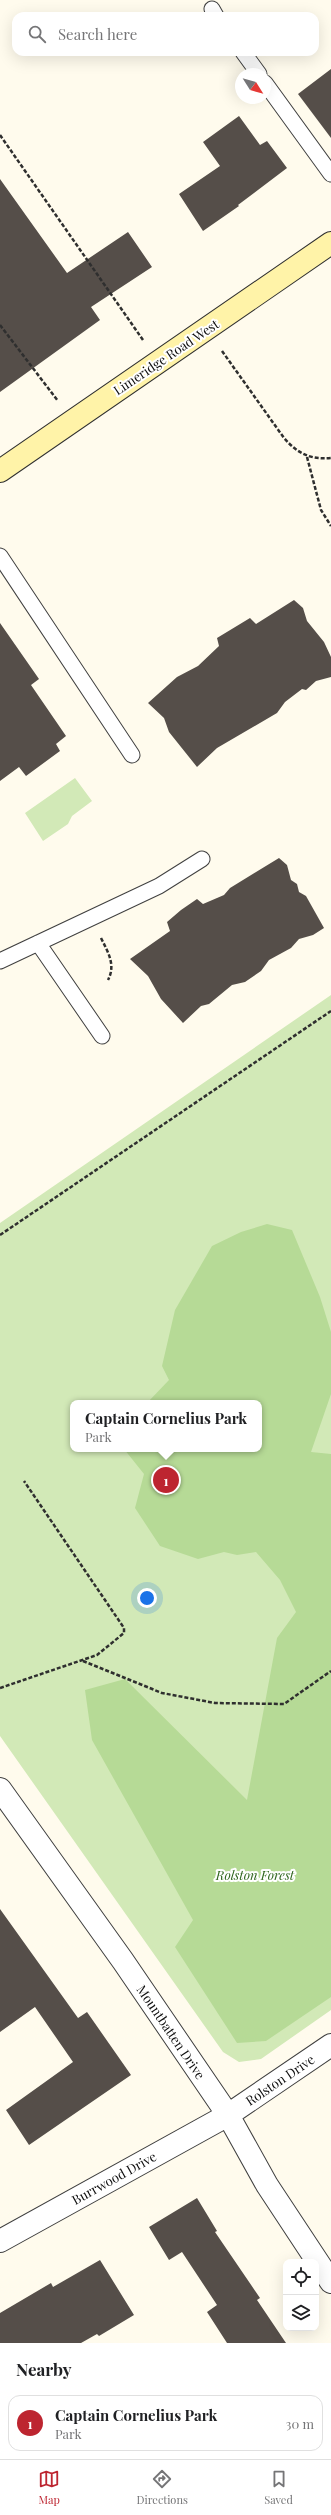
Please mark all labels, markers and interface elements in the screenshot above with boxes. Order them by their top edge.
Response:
search box [12,12,319,56]
icon: search [26,23,48,45]
text: Search here [58,24,137,44]
north arrow [235,68,271,104]
street label: Limeridge Road West [110,315,222,398]
popup [70,1400,262,1452]
text: Captain Cornelius Park [85,1408,247,1428]
text: Park [85,1428,112,1445]
pin: 1 [153,1465,179,1495]
your location [137,1588,157,1608]
park label: Rolston Forest [215,1866,295,1883]
street label: Mountbatten Drive [134,1981,209,2082]
street label: Rolston Drive [242,2050,318,2109]
street label: Burrwood Drive [69,2147,159,2208]
map controls [283,2259,319,2331]
button: locate [283,2259,319,2295]
button: layers [283,2295,319,2331]
text: Nearby [16,2358,71,2380]
text: Captain Cornelius Park [55,2405,217,2425]
text: 1 [28,2415,32,2432]
text: 30 m [286,2415,314,2432]
text: Park [55,2425,82,2442]
tab: Map [38,2468,60,2507]
tab: Directions [136,2468,188,2507]
tab: Saved [264,2468,293,2507]

